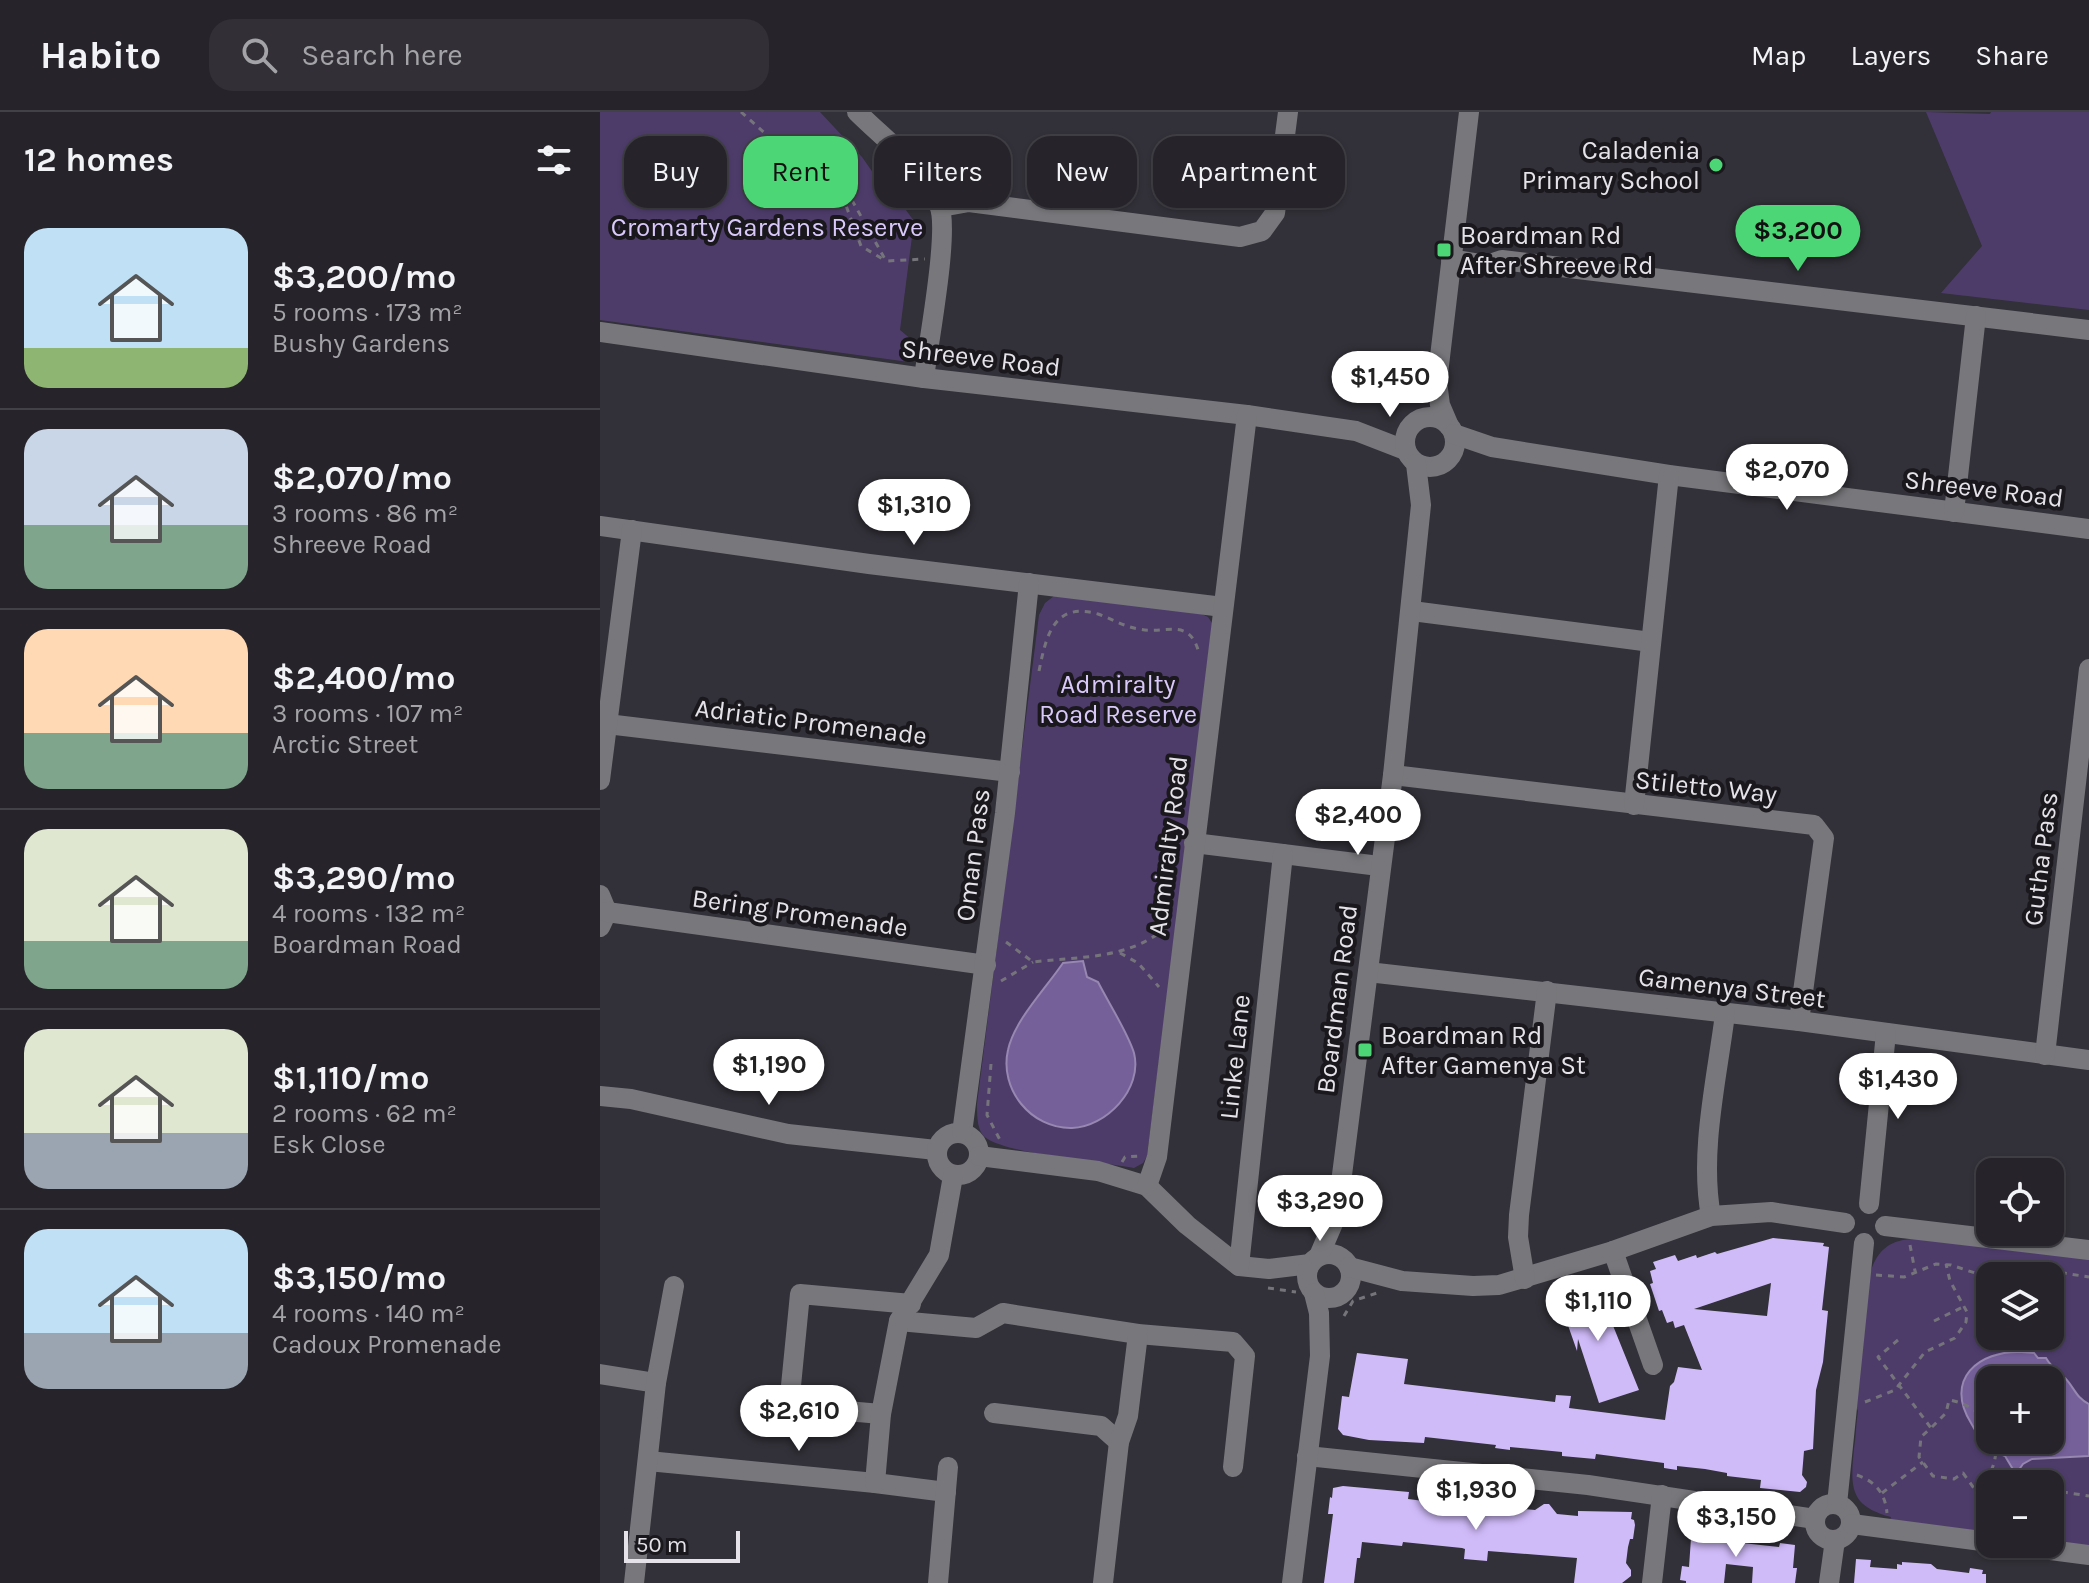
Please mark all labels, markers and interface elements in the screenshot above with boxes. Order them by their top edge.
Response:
search box [209,19,769,91]
text: Habito [40,33,161,78]
icon: search [237,33,281,77]
text: Search here [301,37,463,73]
text: Map [1751,39,1806,72]
text: Layers [1850,39,1931,72]
text: Share [1975,39,2049,72]
place label: Caladenia Primary School [1522,135,1700,196]
chip: Buy [624,136,727,208]
chip: Rent [743,136,858,208]
chip: Filters [874,136,1011,208]
chip: New [1027,136,1137,208]
chip: Apartment [1153,136,1345,208]
icon: filters [532,138,576,182]
text: 12 homes [24,140,174,180]
marker: Caladenia Primary School [1707,156,1725,174]
pin: $3,200 [1733,205,1863,273]
park label: Cromarty Gardens Reserve [611,212,923,243]
text: $3,200 [1753,215,1843,246]
place label: Boardman Rd After Shreeve Rd [1460,220,1654,281]
marker: Boardman Rd After Shreeve Rd [1435,241,1453,259]
text: $3,200/mo [272,257,456,297]
icon: home [88,260,184,356]
text: 5 rooms · 173 m² [272,297,463,328]
text: Bushy Gardens [272,328,450,359]
street label: Shreeve Road [900,333,1062,383]
pin: $1,450 [1325,351,1455,419]
text: $1,450 [1350,361,1430,392]
pin: $2,070 [1722,444,1852,512]
text: $2,070 [1744,454,1830,485]
text: $2,070/mo [272,458,452,498]
icon: home [88,461,184,557]
street label: Shreeve Road [1903,464,2065,514]
pin: $1,310 [849,479,979,547]
text: $1,310 [876,489,952,520]
text: 3 rooms · 86 m² [272,498,458,529]
text: Shreeve Road [272,529,432,560]
text: $2,400/mo [272,658,455,698]
icon: home [88,661,184,757]
park label: Admiralty Road Reserve [1039,669,1197,730]
street label: Adriatic Promenade [693,692,929,752]
text: 3 rooms · 107 m² [272,698,463,729]
text: Arctic Street [272,729,418,760]
street label: Admiralty Road [1142,754,1194,938]
street label: Stiletto Way [1633,764,1779,810]
street label: Oman Pass [949,787,997,923]
pin: $2,400 [1293,789,1423,857]
street label: Gutha Pass [2017,790,2065,928]
text: $2,400 [1314,799,1402,830]
text: $3,290/mo [272,858,456,898]
icon: home [88,861,184,957]
street label: Bering Promenade [690,883,910,943]
text: 4 rooms · 132 m² [272,898,465,929]
street label: Boardman Road [1310,903,1364,1095]
text: Boardman Road [272,929,462,960]
street label: Gamenya Street [1637,961,1828,1015]
street label: Linke Lane [1213,993,1257,1121]
place label: Boardman Rd After Gamenya St [1381,1020,1586,1081]
pin: $1,190 [704,1039,834,1107]
marker: Boardman Rd After Gamenya St [1356,1041,1374,1059]
text: $1,190 [731,1049,807,1080]
pin: $1,430 [1833,1053,1963,1121]
text: $1,110/mo [272,1058,429,1098]
icon: home [88,1061,184,1157]
text: $1,430 [1857,1063,1939,1094]
text: 2 rooms · 62 m² [272,1098,457,1129]
text: Esk Close [272,1129,386,1160]
map controls [1976,1158,2064,1558]
button: locate [1976,1158,2064,1246]
pin: $3,290 [1255,1175,1385,1243]
text: $3,290 [1276,1185,1364,1216]
text: $3,150/mo [272,1258,446,1298]
icon: home [88,1261,184,1357]
button: layers [1976,1262,2064,1350]
pin: $1,110 [1533,1275,1663,1343]
text: $1,110 [1564,1285,1632,1316]
text: 4 rooms · 140 m² [272,1298,465,1329]
text: Cadoux Promenade [272,1329,502,1360]
button: + [1976,1366,2064,1454]
pin: $2,610 [734,1385,864,1453]
text: $2,610 [758,1395,840,1426]
pin: $1,930 [1411,1464,1541,1532]
button: − [1976,1470,2064,1558]
text: $1,930 [1435,1474,1517,1505]
pin: $3,150 [1671,1491,1801,1559]
text: $3,150 [1695,1501,1777,1532]
scale bar [624,1527,740,1563]
text: 50 m [636,1532,687,1558]

